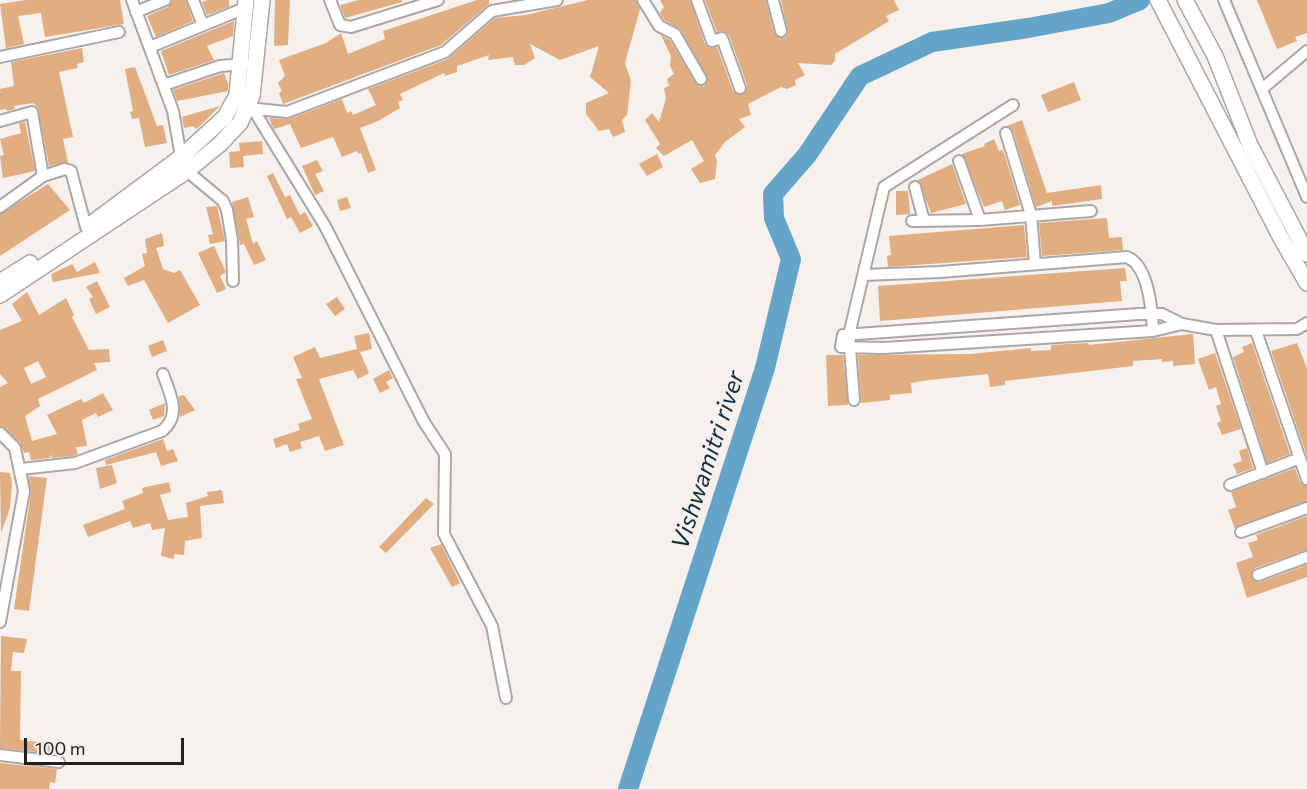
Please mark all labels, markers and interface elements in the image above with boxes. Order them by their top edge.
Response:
water label: Vishwamitri river [666,367,750,553]
scale bar [27,726,188,764]
text: 100 m [35,737,85,759]

